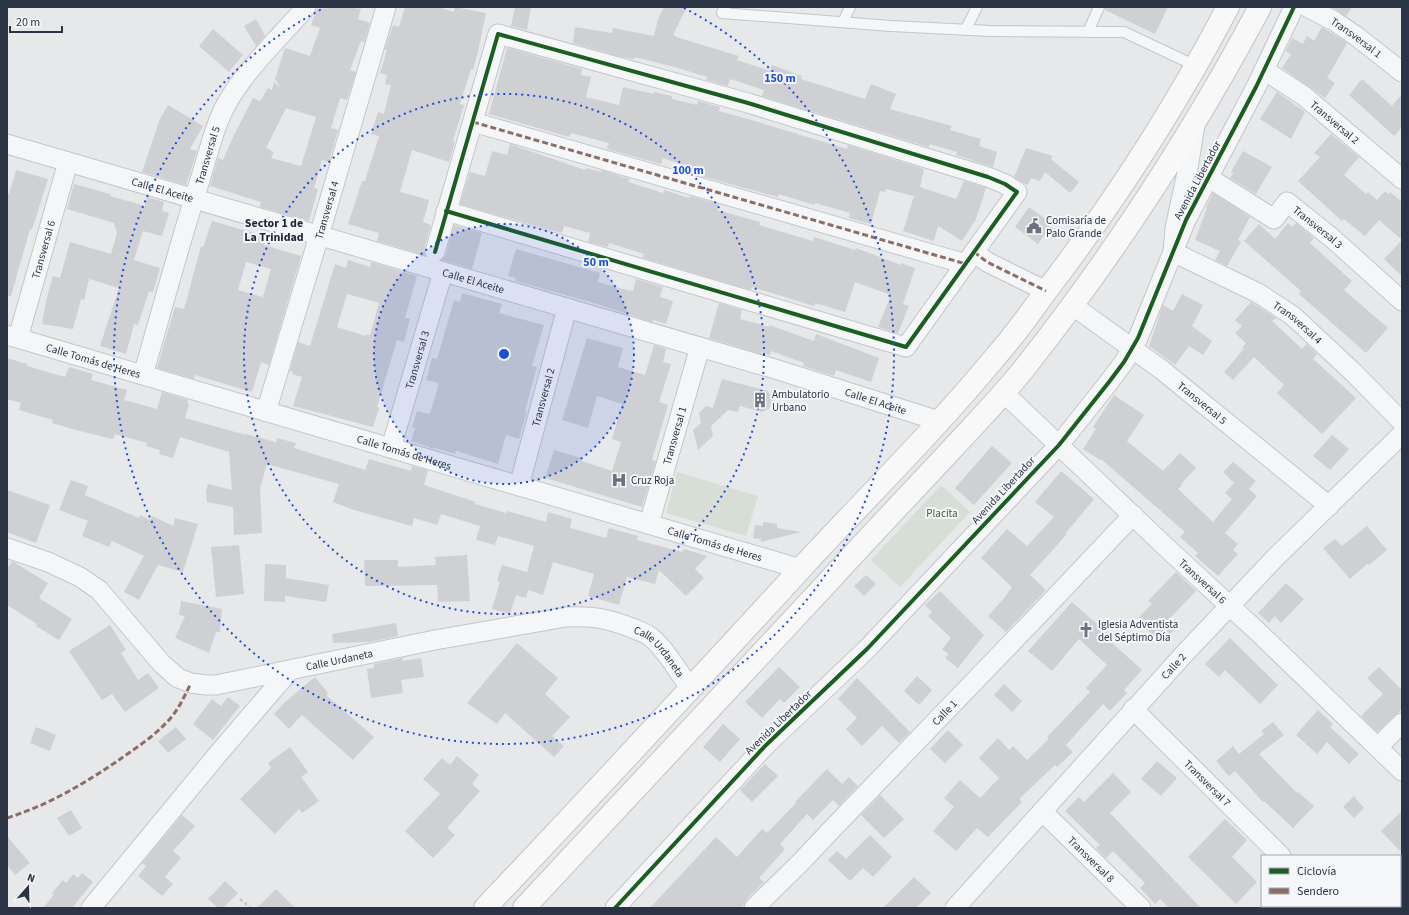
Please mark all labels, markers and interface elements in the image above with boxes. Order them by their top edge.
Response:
scale bar [10,8,62,34]
text: 20 m [16,14,40,31]
street label: Transversal 1 [1327,14,1385,61]
text: 150 m [764,70,796,87]
street label: Transversal 2 [1307,97,1362,148]
street label: Transversal 5 [192,124,224,186]
street label: Avenida Libertador [1170,138,1225,222]
text: 100 m [672,162,704,179]
street label: Calle El Aceite [130,174,196,206]
street label: Transversal 4 [311,179,343,241]
street label: Transversal 3 [1290,203,1346,252]
place label: Comisaría de Palo Grande [1046,213,1107,241]
district label: Sector 1 de La Trinidad [244,215,304,246]
public building icon: Comisaría de Palo Grande [1025,217,1043,235]
street label: Transversal 6 [28,218,59,281]
text: 50 m [583,254,609,271]
street label: Calle El Aceite [440,265,507,297]
street label: Transversal 4 [1270,298,1326,348]
street label: Transversal 3 [402,329,433,391]
street label: Calle Tomás de Heres [44,340,143,382]
centre of rings [497,347,511,361]
street label: Transversal 2 [528,366,559,428]
street label: Transversal 5 [1174,378,1230,428]
street label: Calle El Aceite [843,385,909,418]
place label: Ambulatorio Urbano [772,387,829,415]
building icon: Ambulatorio Urbano [751,391,769,409]
street label: Transversal 1 [659,405,690,467]
street label: Calle Tomás de Heres [355,431,453,474]
street label: Avenida Libertador [968,453,1039,527]
hospital icon: Cruz Roja [610,471,628,489]
place label: Cruz Roja [631,473,674,488]
park label: Placita [926,506,958,521]
street label: Calle Tomás de Heres [666,523,764,565]
street label: Transversal 6 [1175,556,1230,608]
place label: Iglesia Adventista del Séptimo Día [1098,617,1178,645]
church icon: Iglesia Adventista del Séptimo Día [1077,621,1095,639]
street label: Calle Urdaneta [632,622,688,680]
street label: Calle Urdaneta [305,646,374,674]
street label: Calle 2 [1158,650,1190,683]
street label: Avenida Libertador [742,687,815,758]
street label: Calle 1 [929,697,961,729]
street label: Transversal 7 [1181,757,1234,810]
street label: Transversal 8 [1064,833,1118,886]
legend [1261,855,1401,907]
text: Ciclovía [1297,863,1336,880]
north arrow [8,867,48,907]
text: N [25,870,37,886]
text: Sendero [1297,883,1339,900]

